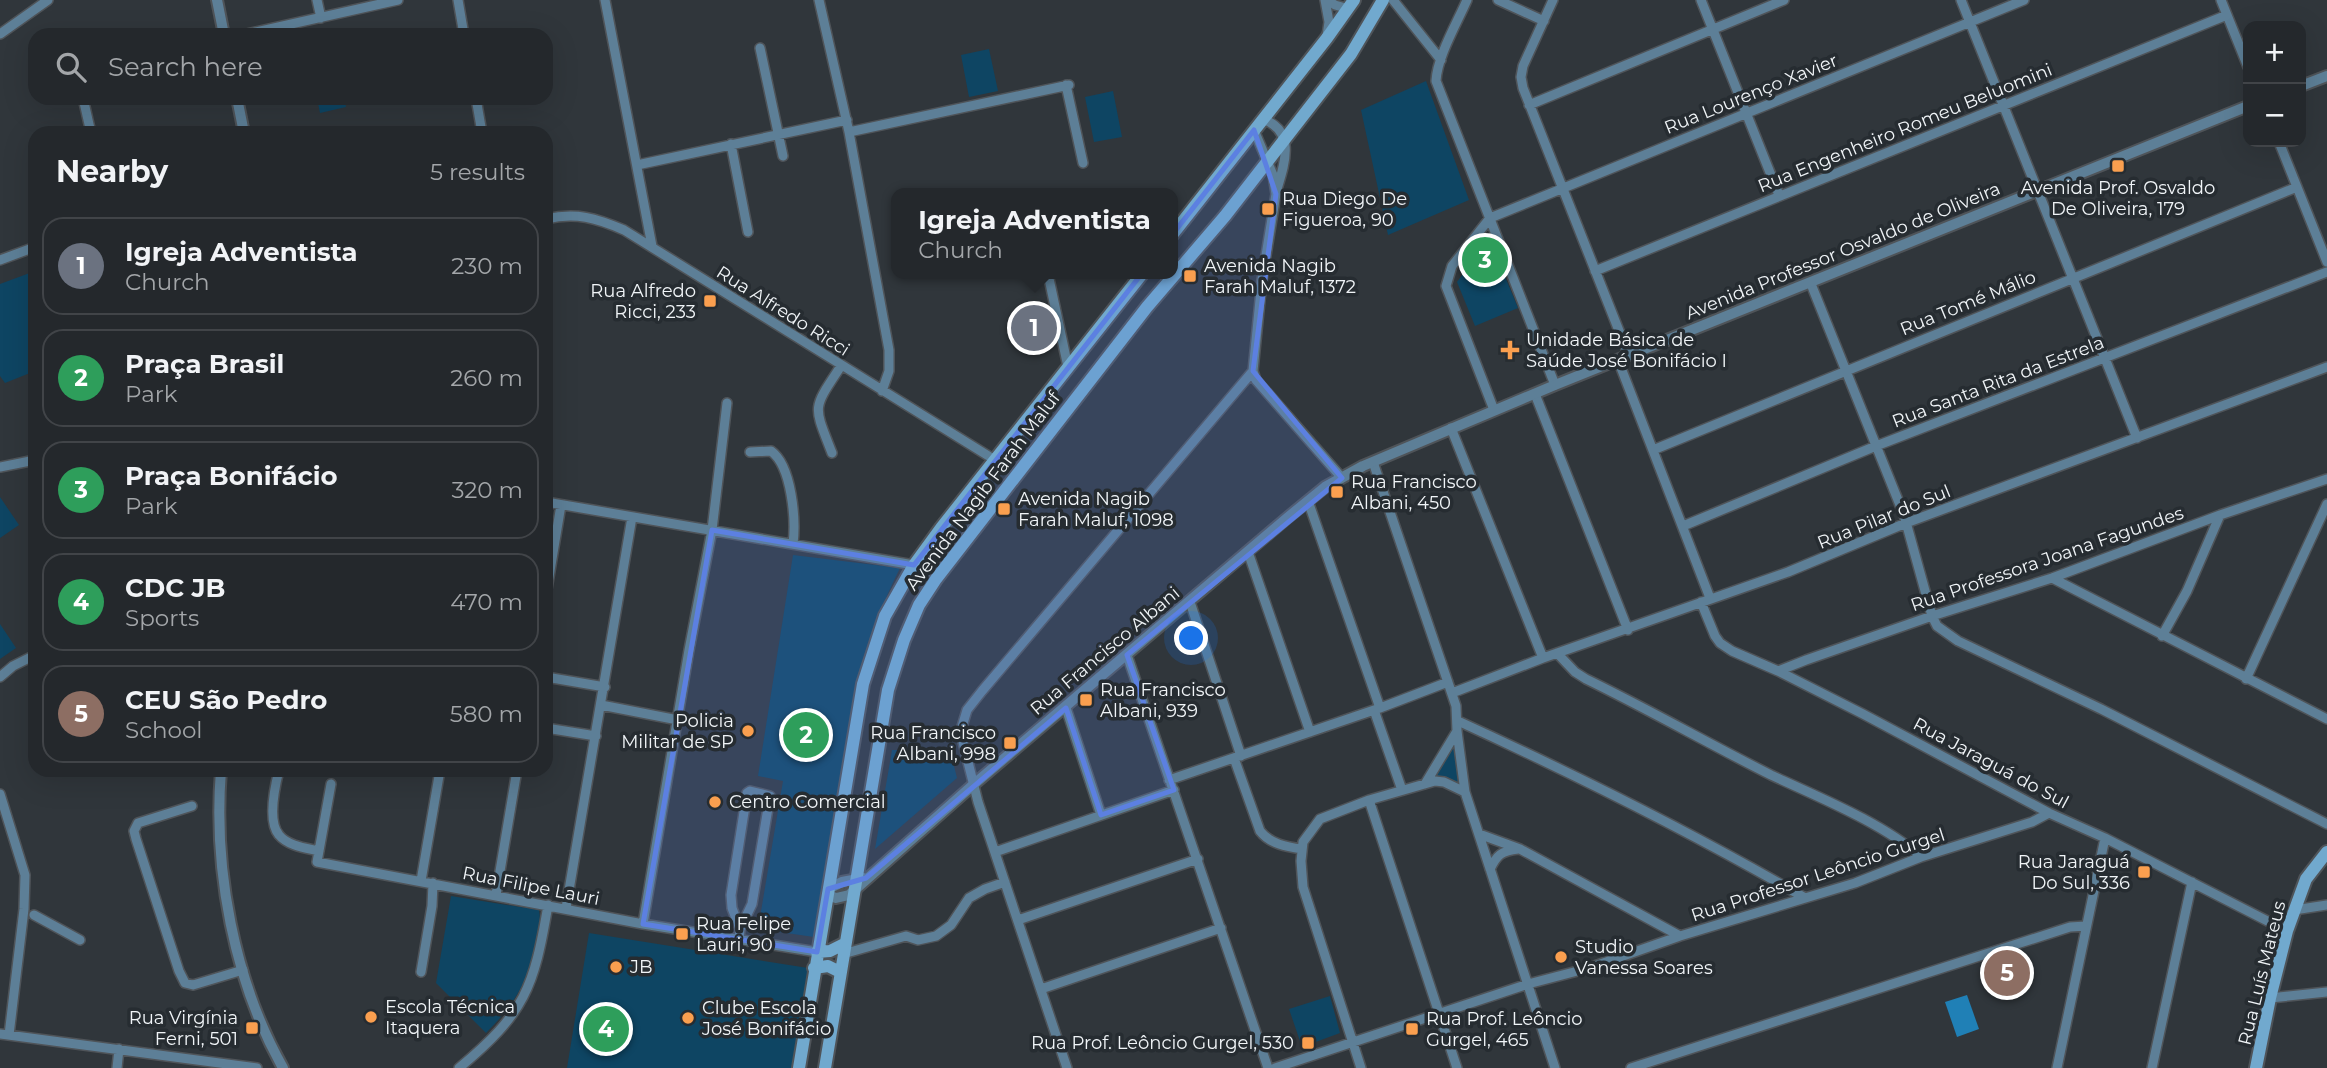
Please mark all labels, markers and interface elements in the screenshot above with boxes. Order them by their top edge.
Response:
map controls [2243,21,2306,147]
button: + [2243,21,2306,84]
search box [28,28,553,105]
icon: search [52,48,90,86]
street label: Rua Lourenço Xavier [1661,49,1841,139]
text: Search here [108,51,263,83]
street label: Rua Engenheiro Romeu Beluomini [1755,59,2055,197]
button: − [2243,84,2306,147]
text: Nearby [56,153,168,190]
text: 5 results [430,158,525,186]
marker: Avenida Prof. Osvaldo De Oliveira, 179 [2110,158,2126,174]
place label: Avenida Prof. Osvaldo De Oliveira, 179 [2021,177,2215,220]
street label: Avenida Professor Osvaldo de Oliveira [1682,178,2004,324]
popup [891,188,1178,279]
place label: Rua Diego De Figueroa, 90 [1282,188,1407,231]
marker: Rua Diego De Figueroa, 90 [1260,201,1276,217]
text: Igreja Adventista [918,204,1151,236]
pin: 3 [1462,234,1508,286]
text: Igreja Adventista [125,236,357,268]
text: Church [918,236,1003,264]
text: 1 [76,252,86,280]
text: 230 m [451,252,523,280]
place label: Avenida Nagib Farah Maluf, 1372 [1204,255,1356,298]
street label: Rua Alfredo Ricci [712,261,854,361]
street label: Rua Tomé Málio [1897,266,2039,340]
text: Church [125,268,210,296]
marker: Avenida Nagib Farah Maluf, 1372 [1182,268,1198,284]
place label: Rua Alfredo Ricci, 233 [590,280,696,323]
marker: Rua Alfredo Ricci, 233 [702,293,718,309]
pin: 1 [1011,302,1057,354]
place label: Unidade Básica de Saúde José Bonifácio I [1526,329,1727,372]
street label: Rua Santa Rita da Estrela [1889,331,2107,433]
marker: Unidade Básica de Saúde José Bonifácio I [1500,340,1520,360]
text: Praça Brasil [125,348,284,380]
text: 2 [74,364,88,392]
text: 260 m [450,364,523,392]
text: Park [125,380,178,408]
street label: Avenida Nagib Farah Maluf [901,387,1065,595]
text: Praça Bonifácio [125,460,338,492]
place label: Rua Francisco Albani, 450 [1351,471,1477,514]
text: 3 [74,476,88,504]
text: 320 m [451,476,523,504]
street label: Rua Pilar do Sul [1814,480,1954,554]
marker: Rua Francisco Albani, 450 [1329,484,1345,500]
place label: Avenida Nagib Farah Maluf, 1098 [1018,488,1174,531]
text: Park [125,492,178,520]
marker: Avenida Nagib Farah Maluf, 1098 [996,501,1012,517]
street label: Rua Professora Joana Fagundes [1908,502,2187,616]
text: CDC JB [125,572,225,604]
street label: Rua Francisco Albani [1026,582,1184,720]
text: 4 [73,588,89,616]
text: 470 m [450,588,523,616]
text: Sports [125,604,199,632]
your location [1174,621,1208,655]
place label: Rua Francisco Albani, 939 [1100,679,1226,722]
text: CEU São Pedro [125,684,327,716]
marker: Rua Francisco Albani, 939 [1078,692,1094,708]
text: 5 [74,700,88,728]
text: 580 m [450,700,523,728]
pin: 2 [783,709,829,761]
place label: Policia Militar de SP [621,710,734,753]
street label: Rua Jaraguá do Sul [1909,713,2073,813]
text: School [125,716,203,744]
place label: Rua Francisco Albani, 998 [870,722,996,765]
marker: Policia Militar de SP [740,723,756,739]
marker: Rua Francisco Albani, 998 [1002,735,1018,751]
place label: Centro Comercial [729,791,886,813]
marker: Centro Comercial [707,794,723,810]
street label: Rua Professor Leôncio Gurgel [1688,824,1948,926]
place label: Rua Jaraguá Do Sul, 336 [2018,851,2130,894]
street label: Rua Filipe Lauri [460,862,602,910]
marker: Rua Jaraguá Do Sul, 336 [2136,864,2152,880]
street label: Rua Luís Mateus [2233,898,2291,1047]
place label: Rua Felipe Lauri, 90 [696,913,791,956]
marker: Rua Felipe Lauri, 90 [674,926,690,942]
place label: Studio Vanessa Soares [1575,936,1713,979]
pin: 5 [1984,947,2030,999]
marker: Studio Vanessa Soares [1553,949,1569,965]
place label: JB [629,956,653,978]
marker: JB [608,959,624,975]
place label: Escola Técnica Itaquera [385,996,515,1039]
place label: Clube Escola José Bonifácio [701,997,831,1040]
pin: 4 [583,1003,629,1055]
place label: Rua Virgínia Ferni, 501 [129,1007,238,1050]
place label: Rua Prof. Leôncio Gurgel, 465 [1426,1008,1583,1051]
marker: Escola Técnica Itaquera [363,1009,379,1025]
marker: Clube Escola José Bonifácio [680,1010,696,1026]
marker: Rua Virgínia Ferni, 501 [244,1020,260,1036]
marker: Rua Prof. Leôncio Gurgel, 465 [1404,1021,1420,1037]
place label: Rua Prof. Leôncio Gurgel, 530 [1031,1032,1294,1054]
marker: Rua Prof. Leôncio Gurgel, 530 [1300,1035,1316,1051]

